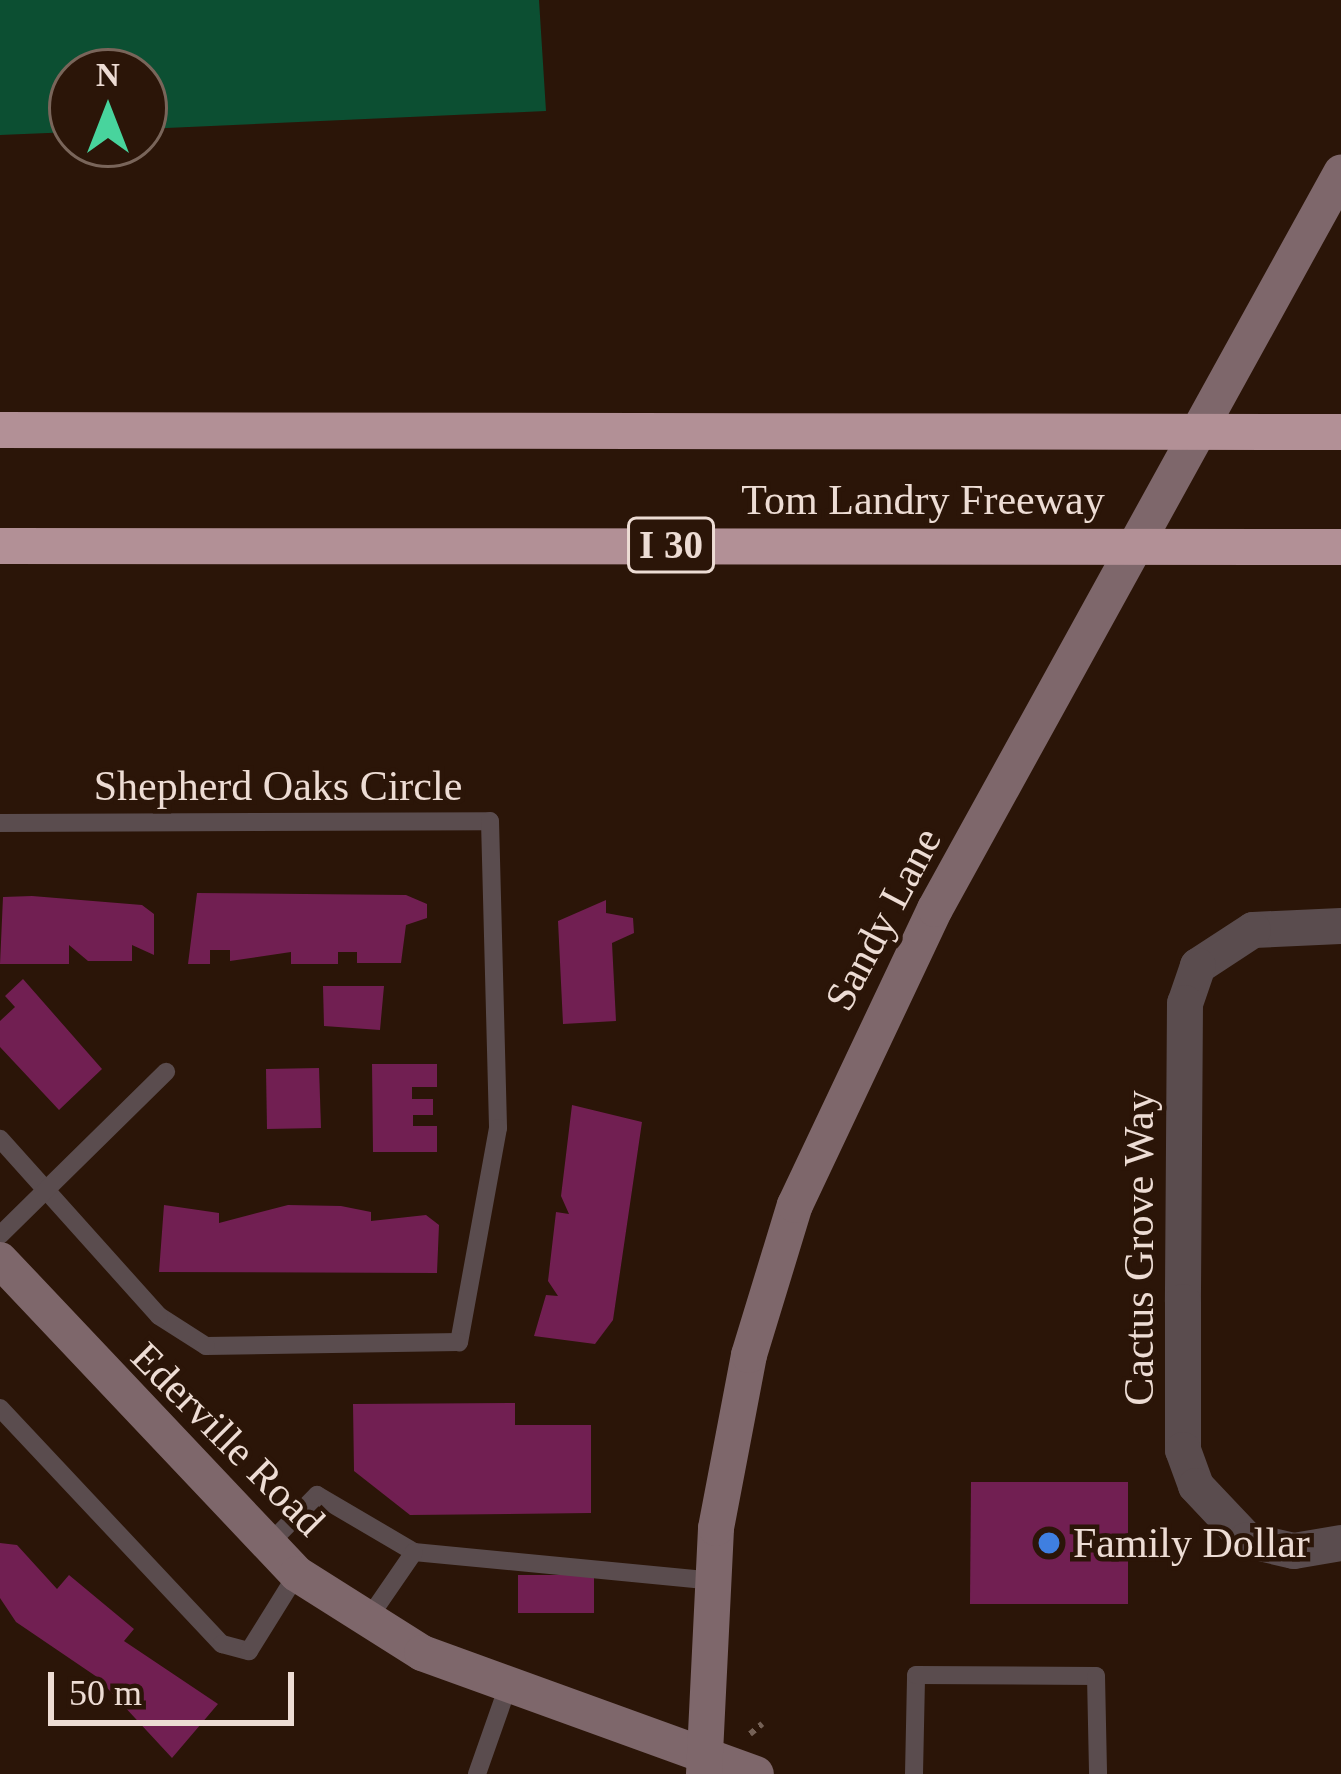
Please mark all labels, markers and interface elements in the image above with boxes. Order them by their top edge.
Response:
north arrow [48,48,168,168]
text: N [96,57,120,93]
street label: Tom Landry Freeway [741,475,1105,525]
road number: I 30 [626,512,716,578]
street label: Shepherd Oaks Circle [94,761,462,811]
street label: Sandy Lane [814,819,952,1019]
street label: Cactus Grove Way [1114,1090,1164,1406]
street label: Ederville Road [121,1332,335,1546]
place label: Family Dollar [1073,1518,1310,1568]
marker: Family Dollar [1036,1530,1062,1556]
scale bar [54,1648,300,1722]
text: 50 m [69,1673,142,1713]

